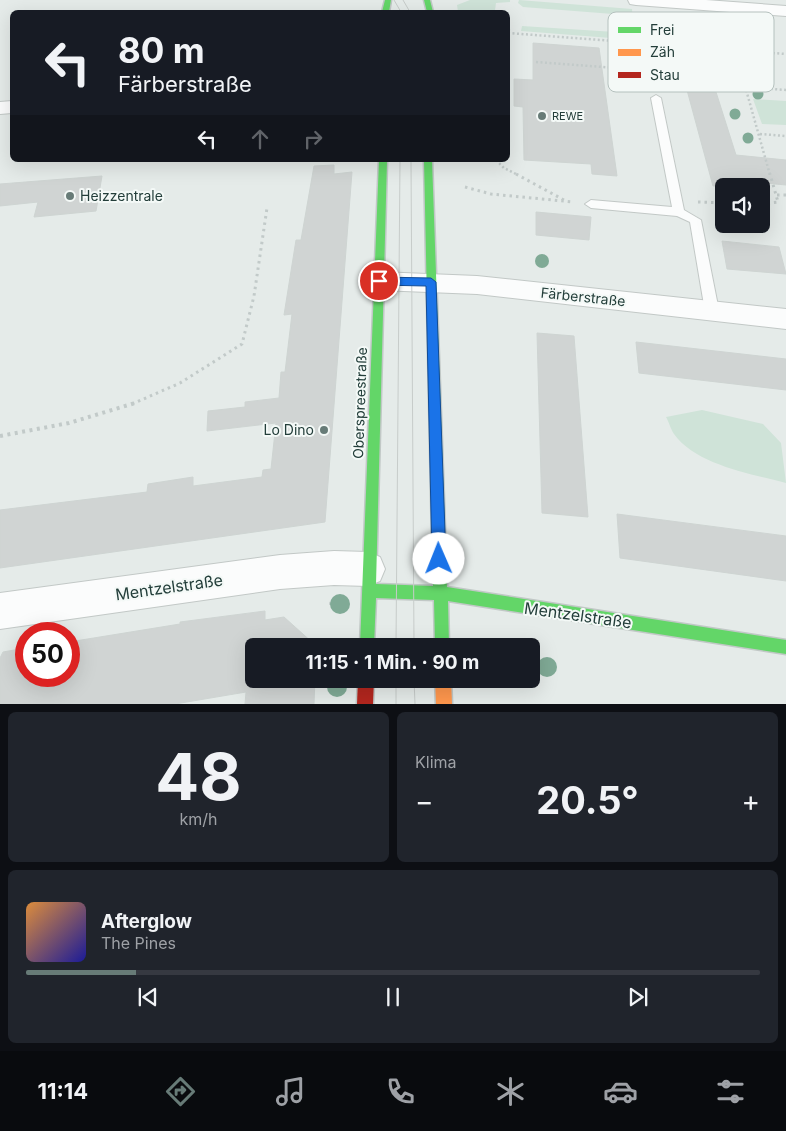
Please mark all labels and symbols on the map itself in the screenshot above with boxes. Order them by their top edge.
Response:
legend [608,12,774,92]
text: Frei [650,21,674,38]
text: Zäh [650,43,675,60]
text: Stau [650,66,680,83]
place label: REWE [552,109,583,123]
marker: REWE [536,110,548,122]
place label: Heizzentrale [80,187,163,204]
marker: Heizzentrale [64,190,76,202]
pin [358,260,400,302]
street label: Färberstraße [540,284,626,309]
street label: Oberspreestraße [349,347,370,459]
place label: Lo Dino [264,421,314,438]
marker: Lo Dino [318,424,330,436]
position arrow [412,532,464,584]
street label: Mentzelstraße [114,570,224,604]
street label: Mentzelstraße [523,598,633,632]
speed limit sign: 50 [15,622,80,687]

